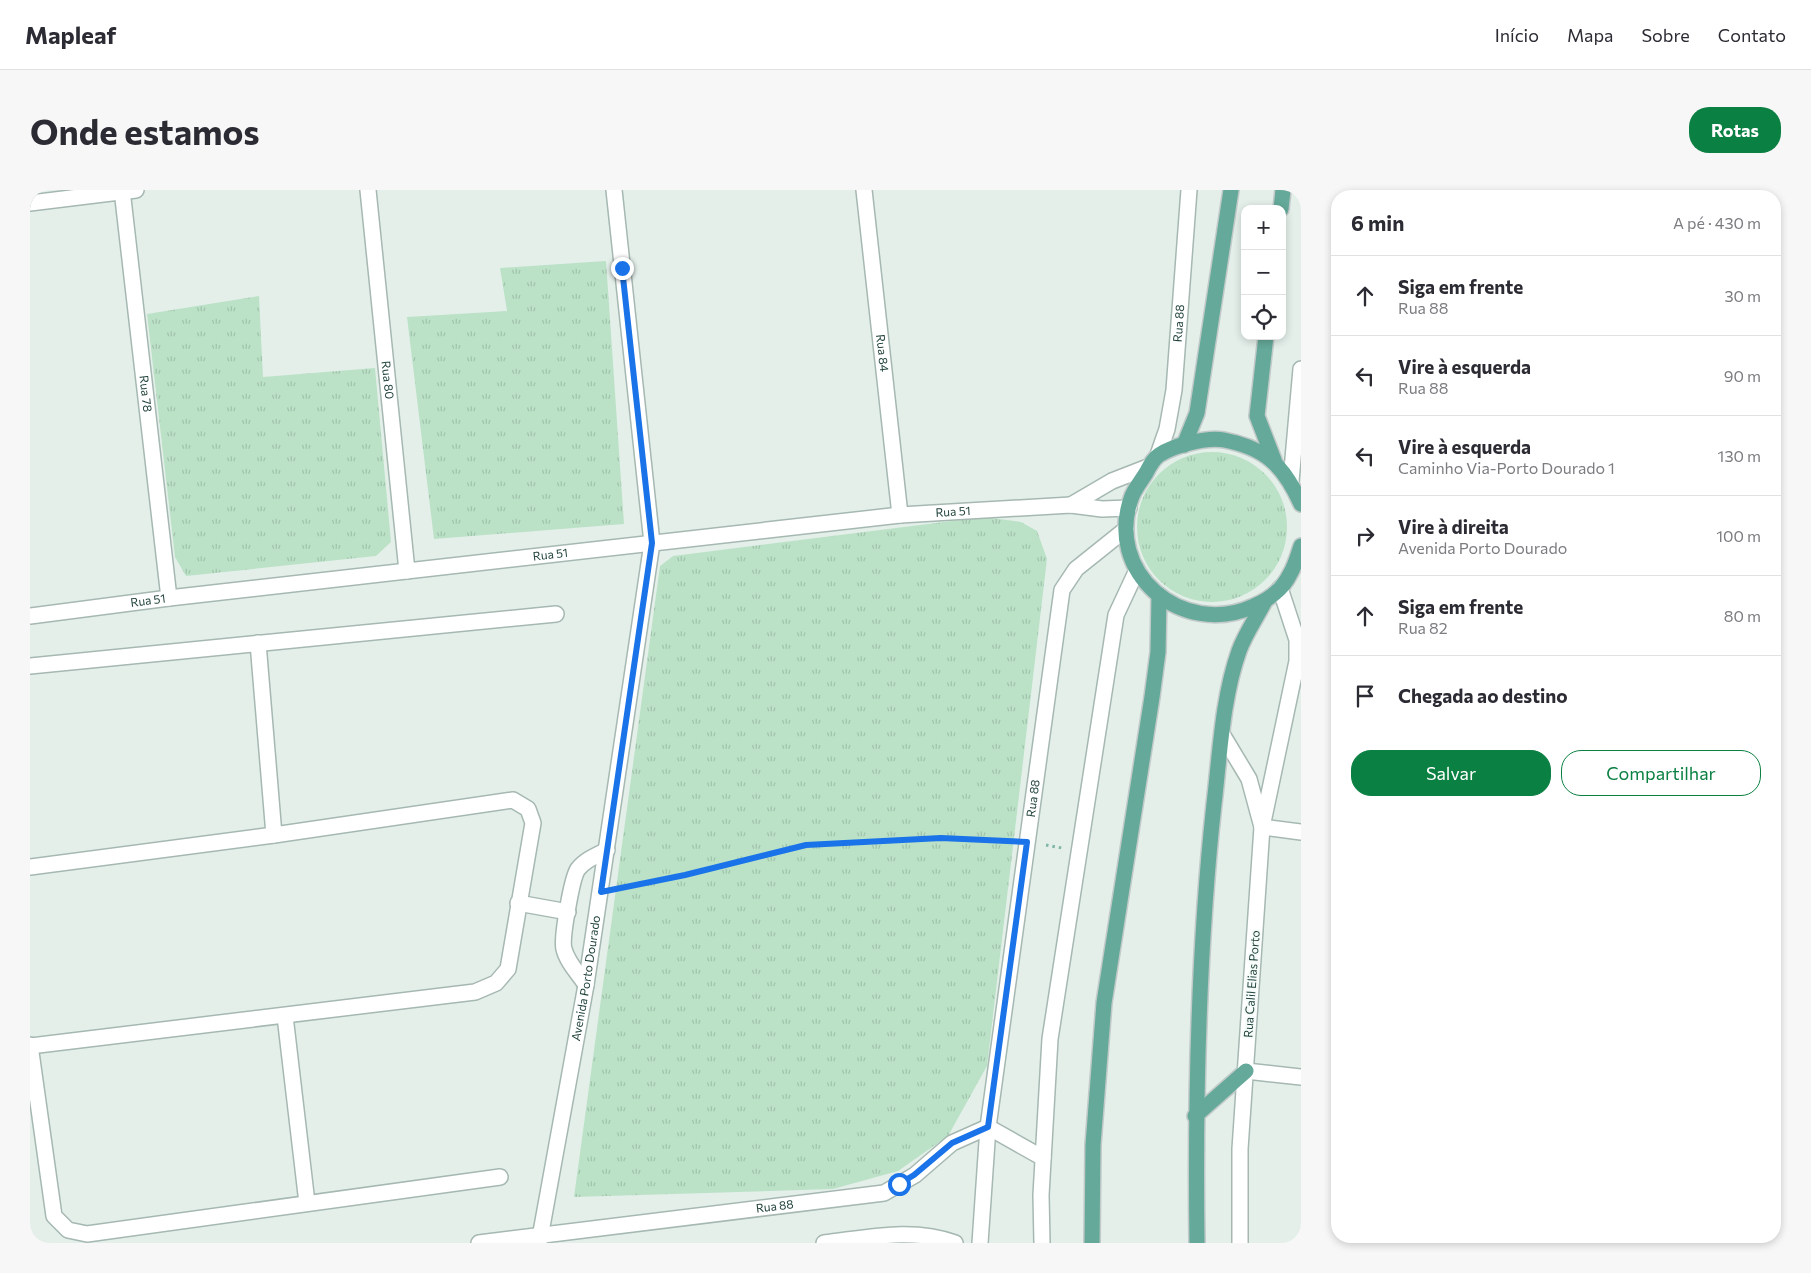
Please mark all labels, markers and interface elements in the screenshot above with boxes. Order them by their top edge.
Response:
text: Mapleaf [25,20,116,49]
text: Início [1495,24,1539,46]
text: Mapa [1567,24,1613,46]
text: Sobre [1641,24,1690,46]
text: Contato [1718,24,1786,46]
button: Rotas [1689,107,1781,153]
text: Onde estamos [30,109,260,152]
map controls [1241,205,1286,340]
button: + [1241,205,1286,250]
text: 6 min [1351,210,1404,235]
text: A pé · 430 m [1673,213,1761,232]
button: − [1241,250,1286,295]
route end [611,257,634,280]
text: Siga em frente [1398,275,1523,298]
icon: ahead [1351,282,1379,310]
text: 30 m [1724,286,1761,305]
button: locate [1241,295,1286,340]
text: Rua 88 [1398,298,1448,317]
street label: Rua 88 [1170,304,1186,343]
street label: Rua 84 [874,333,892,372]
text: Vire à esquerda [1398,355,1531,378]
street label: Rua 80 [380,360,397,400]
icon: left [1351,362,1379,390]
text: 90 m [1724,366,1761,385]
street label: Rua 78 [137,374,156,413]
text: Rua 88 [1398,378,1448,397]
text: Vire à esquerda [1398,435,1531,458]
icon: left [1351,442,1379,470]
text: 130 m [1718,446,1761,465]
text: Caminho Via-Porto Dourado 1 [1398,458,1615,477]
street label: Rua 51 [935,503,971,519]
text: Vire à direita [1398,515,1509,538]
icon: right [1351,522,1379,550]
text: 100 m [1716,526,1761,545]
text: Avenida Porto Dourado [1398,538,1567,557]
street label: Rua 51 [532,545,569,563]
street label: Rua 51 [129,591,166,609]
text: Siga em frente [1398,595,1523,618]
icon: ahead [1351,602,1379,630]
text: 80 m [1724,606,1761,625]
text: Rua 82 [1398,618,1448,637]
icon: arrive [1351,682,1379,710]
text: Chegada ao destino [1398,684,1568,707]
button: Salvar [1351,750,1551,796]
button: Compartilhar [1561,750,1761,796]
street label: Rua 88 [1023,779,1042,818]
street label: Avenida Porto Dourado [568,914,602,1042]
street label: Rua Calil Elias Porto [1240,930,1262,1038]
route start [888,1173,911,1196]
street label: Rua 88 [755,1196,794,1215]

